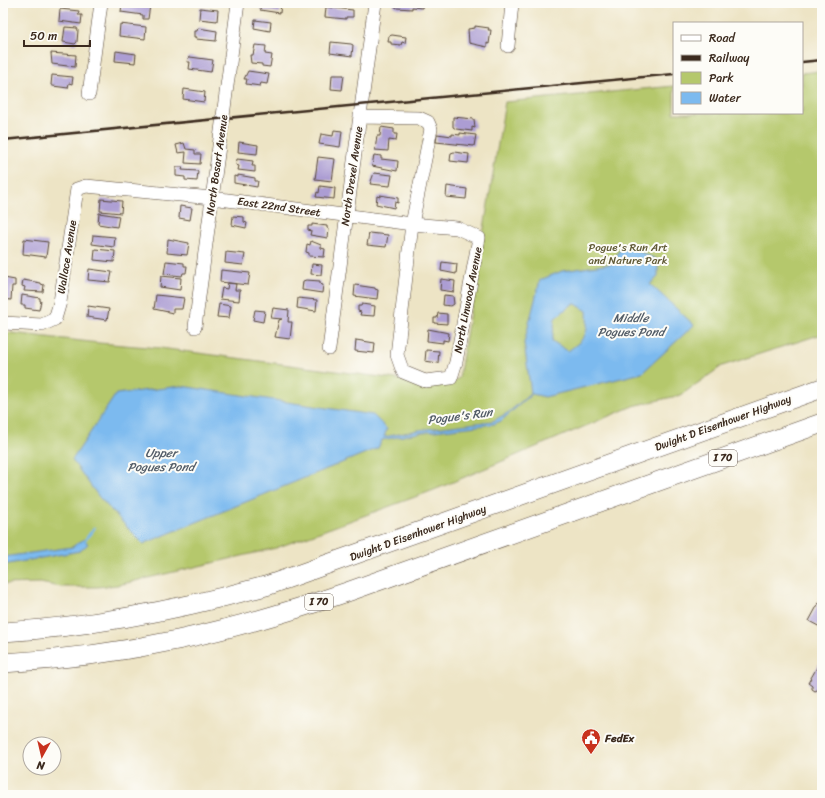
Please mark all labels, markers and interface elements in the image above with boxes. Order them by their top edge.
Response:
scale bar [24,22,90,48]
legend [673,22,803,114]
text: 50 m [30,25,57,47]
text: Road [709,27,736,49]
text: Railway [709,47,750,69]
text: Park [709,67,734,89]
text: Water [709,87,742,109]
street label: North Bosart Avenue [201,113,234,216]
street label: North Drexel Avenue [336,125,368,227]
street label: East 22nd Street [236,192,322,222]
street label: Wallace Avenue [52,218,82,295]
park label: Pogue's Run Art and Nature Park [588,238,668,270]
street label: North Linwood Avenue [448,245,488,355]
water label: Middle Pogues Pond [598,307,668,343]
street label: Dwight D Eisenhower Highway [652,389,794,457]
water label: Pogue's Run [426,401,495,431]
water label: Upper Pogues Pond [128,442,198,478]
road number: I 70 [709,450,737,466]
street label: Dwight D Eisenhower Highway [347,499,489,567]
road number: I 70 [305,594,333,610]
public building icon: FedEx [580,727,602,755]
place label: FedEx [604,729,635,748]
north arrow [22,736,62,776]
text: N [35,755,47,775]

